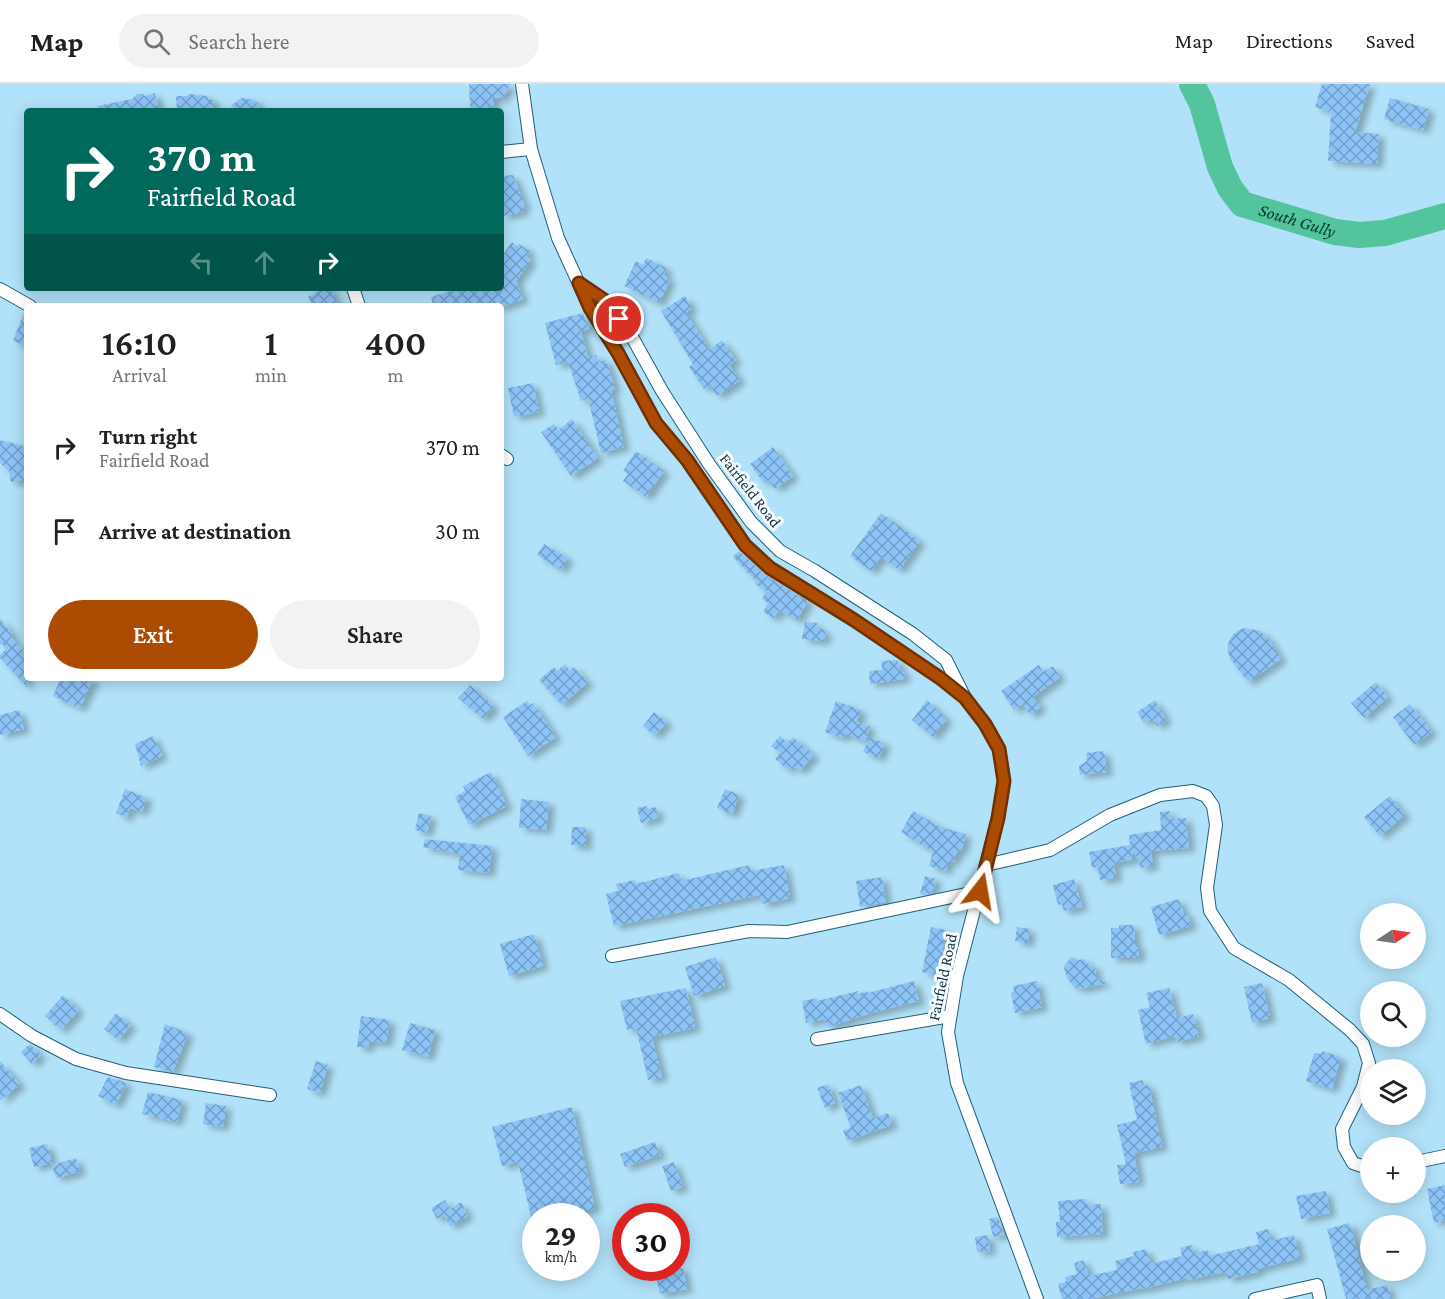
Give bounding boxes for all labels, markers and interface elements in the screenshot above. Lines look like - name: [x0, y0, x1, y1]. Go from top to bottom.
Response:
- search box: [119, 14, 539, 68]
- icon: search: [140, 25, 173, 58]
- text: Map: [30, 26, 83, 57]
- text: Search here: [188, 29, 289, 54]
- text: Map: [1175, 29, 1213, 53]
- text: Directions: [1246, 29, 1333, 53]
- text: Saved: [1366, 29, 1415, 53]
- icon: right: [48, 132, 126, 210]
- text: 370 m: [147, 133, 256, 180]
- text: Fairfield Road: [147, 182, 296, 212]
- water label: South Gully: [1257, 200, 1339, 242]
- icon: left: [185, 246, 218, 279]
- icon: ahead: [248, 246, 281, 279]
- icon: right: [311, 246, 344, 279]
- pin: [593, 293, 644, 344]
- icon: arrive: [602, 302, 635, 335]
- text: 16:10: [102, 323, 177, 363]
- text: 1: [265, 323, 277, 363]
- text: 400: [365, 323, 426, 363]
- text: Arrival: [112, 364, 167, 386]
- text: min: [255, 364, 287, 386]
- text: m: [387, 364, 404, 386]
- text: Turn right: [99, 424, 197, 449]
- icon: right: [48, 431, 81, 464]
- text: 370 m: [426, 435, 480, 460]
- text: Fairfield Road: [99, 449, 210, 471]
- street label: Fairfield Road: [717, 450, 785, 531]
- icon: arrive: [48, 515, 81, 548]
- text: Arrive at destination: [99, 519, 291, 544]
- text: 30 m: [435, 519, 480, 544]
- button: Exit: [48, 600, 258, 669]
- button: Share: [270, 600, 480, 669]
- position arrow: [948, 859, 1012, 923]
- north arrow: [1360, 903, 1426, 969]
- map controls: [1360, 903, 1426, 1281]
- street label: Fairfield Road: [925, 932, 960, 1022]
- button: search: [1360, 981, 1426, 1047]
- button: layers: [1360, 1059, 1426, 1125]
- button: +: [1360, 1137, 1426, 1203]
- speed limit sign: 30: [612, 1203, 690, 1281]
- button: −: [1360, 1215, 1426, 1281]
- text: 29: [545, 1218, 577, 1251]
- text: km/h: [545, 1249, 577, 1265]

